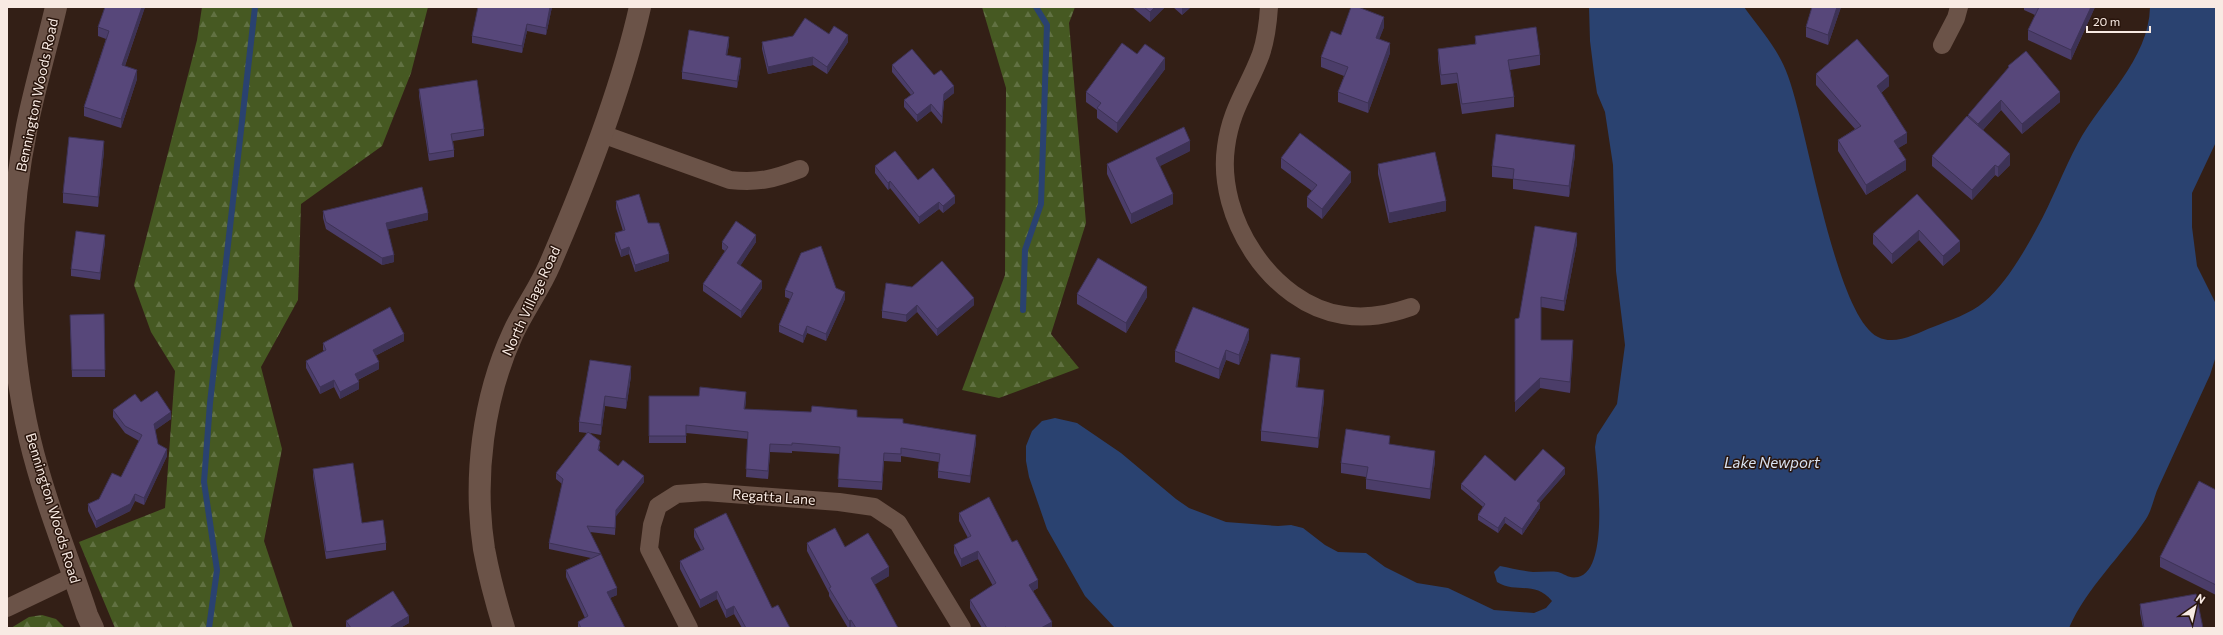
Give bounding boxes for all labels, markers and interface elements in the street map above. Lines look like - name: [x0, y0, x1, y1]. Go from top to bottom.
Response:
- scale bar: [2087, 8, 2150, 34]
- text: 20 m: [2093, 14, 2120, 28]
- street label: Bennington Woods Road: [12, 17, 61, 173]
- street label: North Village Road: [498, 243, 563, 358]
- street label: Bennington Woods Road: [23, 431, 84, 585]
- water label: Lake Newport: [1724, 453, 1821, 471]
- street label: Regatta Lane: [732, 485, 816, 508]
- north arrow: [2175, 587, 2215, 627]
- text: N: [2194, 591, 2208, 606]

